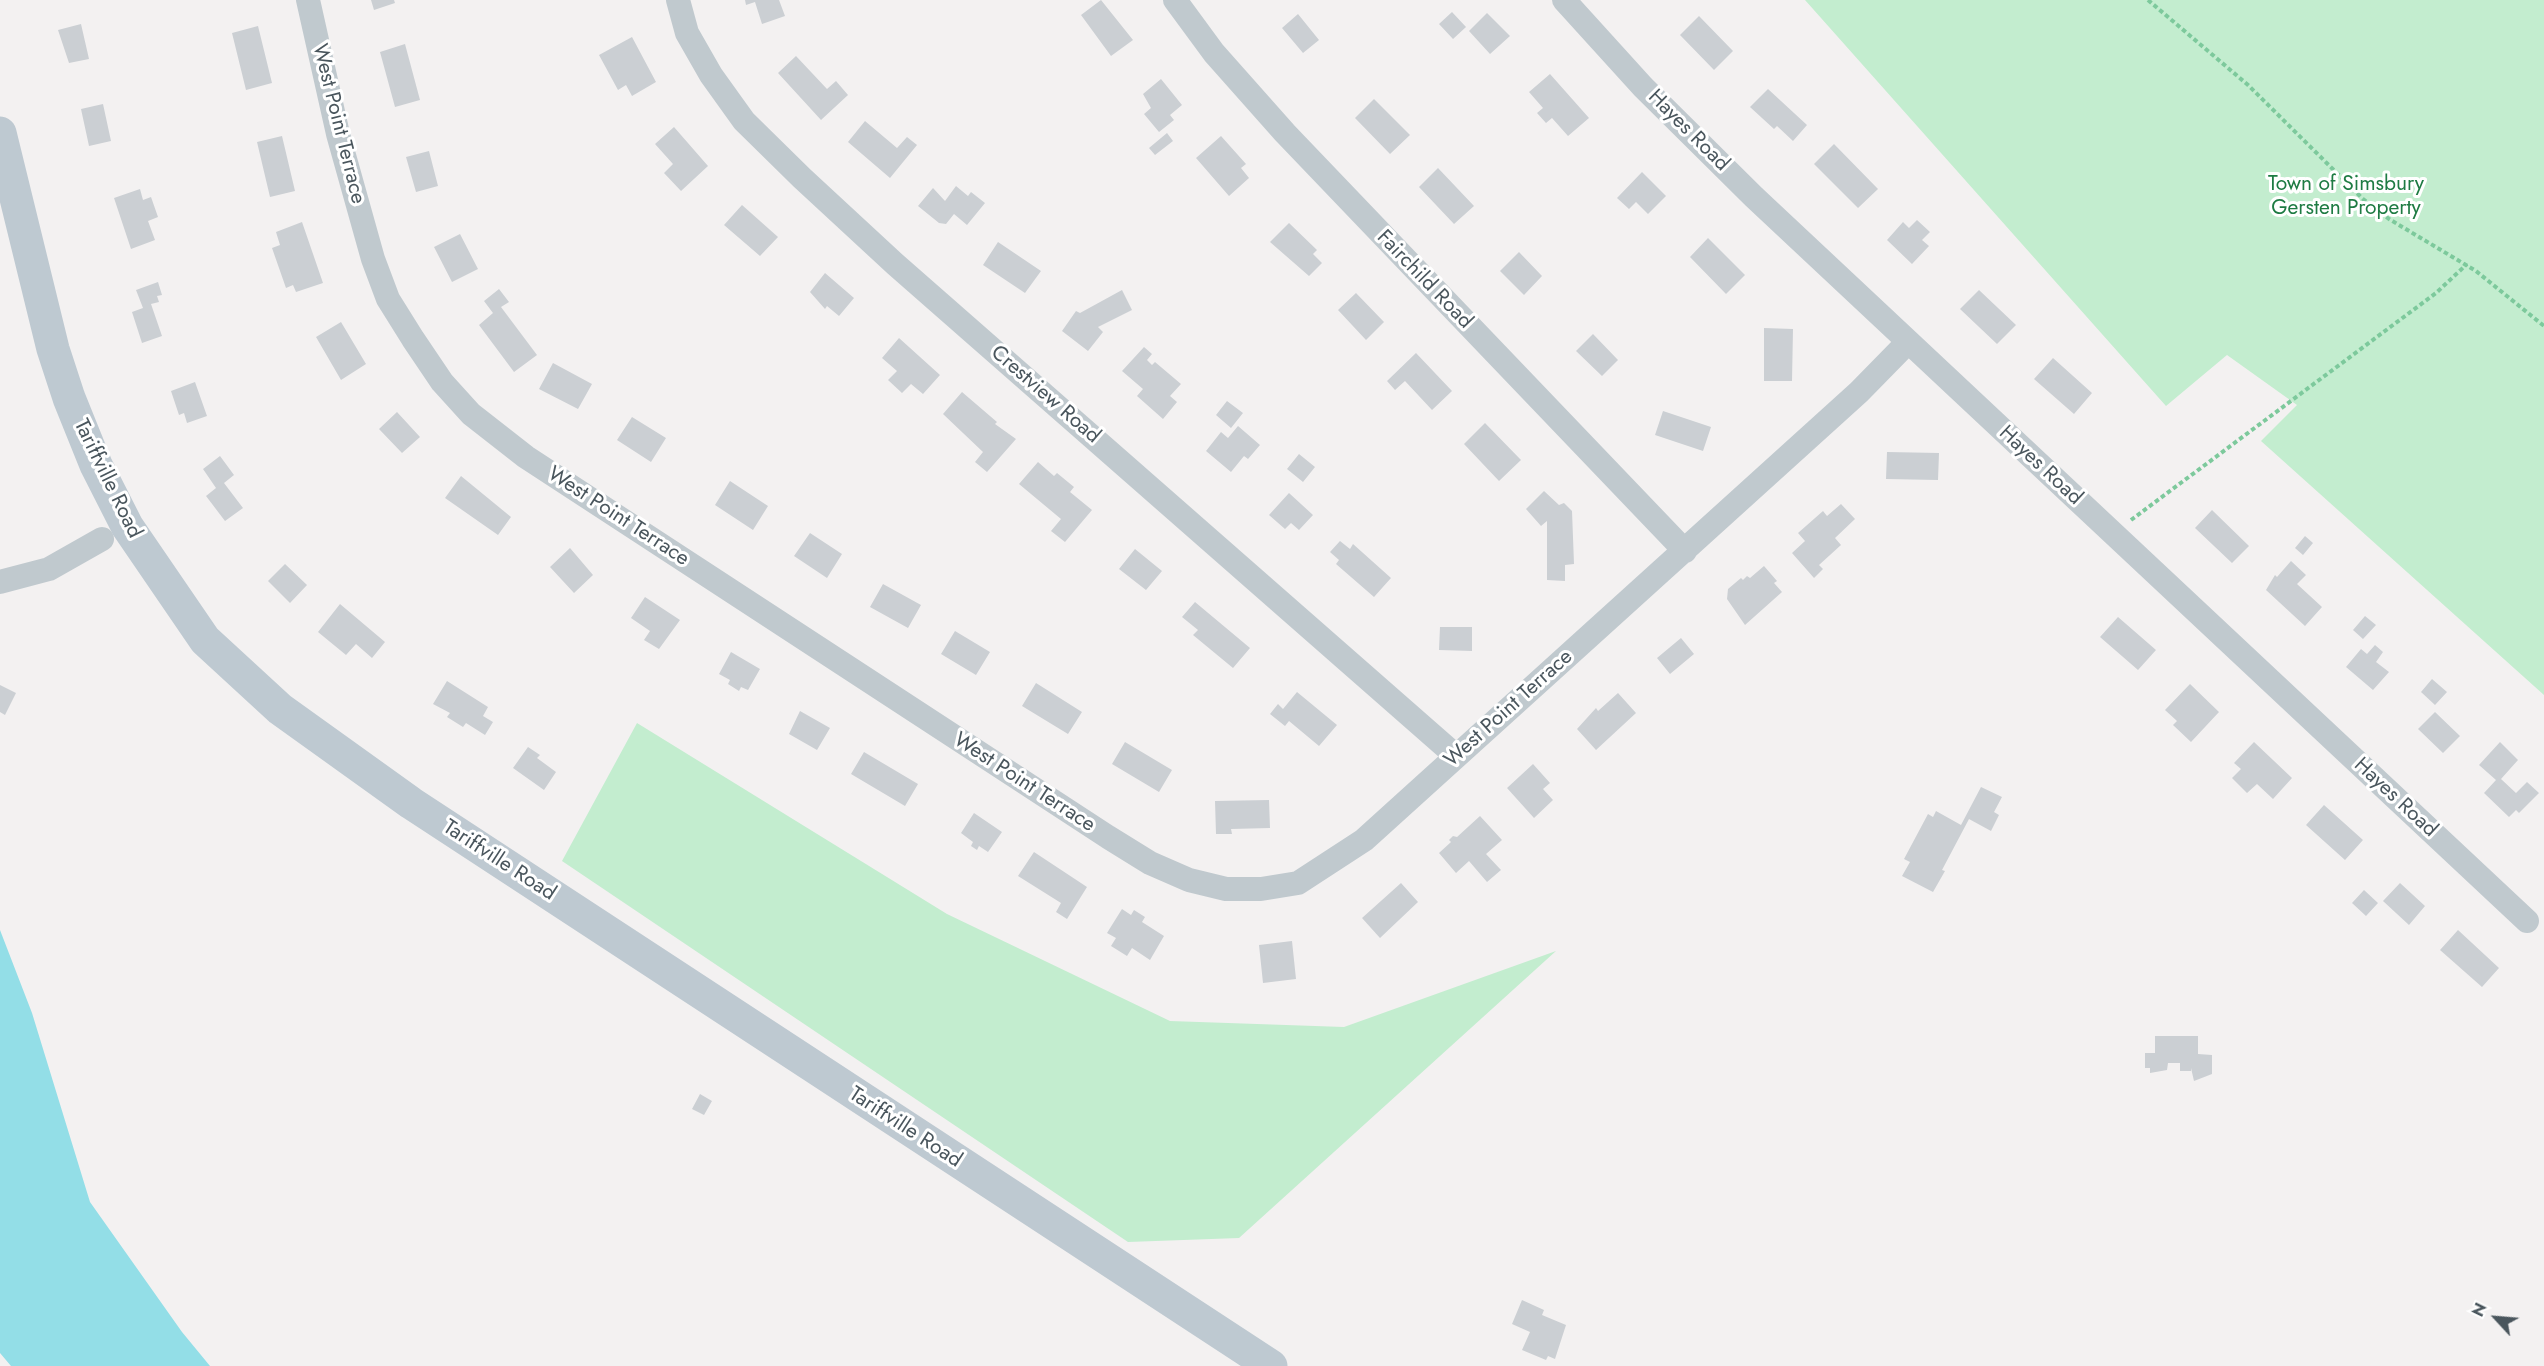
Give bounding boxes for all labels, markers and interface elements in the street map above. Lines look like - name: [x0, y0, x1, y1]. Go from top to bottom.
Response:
- street label: West Point Terrace: [306, 42, 370, 206]
- street label: Hayes Road: [1642, 85, 1734, 177]
- park label: Town of Simsbury Gersten Property: [2268, 172, 2424, 222]
- street label: Fairchild Road: [1371, 225, 1477, 335]
- street label: Crestview Road: [985, 341, 1105, 449]
- street label: Tariffville Road: [67, 415, 147, 543]
- street label: Hayes Road: [1993, 421, 2087, 511]
- street label: West Point Terrace: [542, 462, 694, 572]
- street label: West Point Terrace: [1440, 645, 1578, 773]
- street label: West Point Terrace: [948, 728, 1100, 838]
- street label: Hayes Road: [2348, 753, 2442, 843]
- street label: Tariffville Road: [438, 815, 560, 907]
- street label: Tariffville Road: [844, 1082, 966, 1174]
- north arrow: [2466, 1288, 2526, 1348]
- text: N: [2466, 1299, 2492, 1321]

